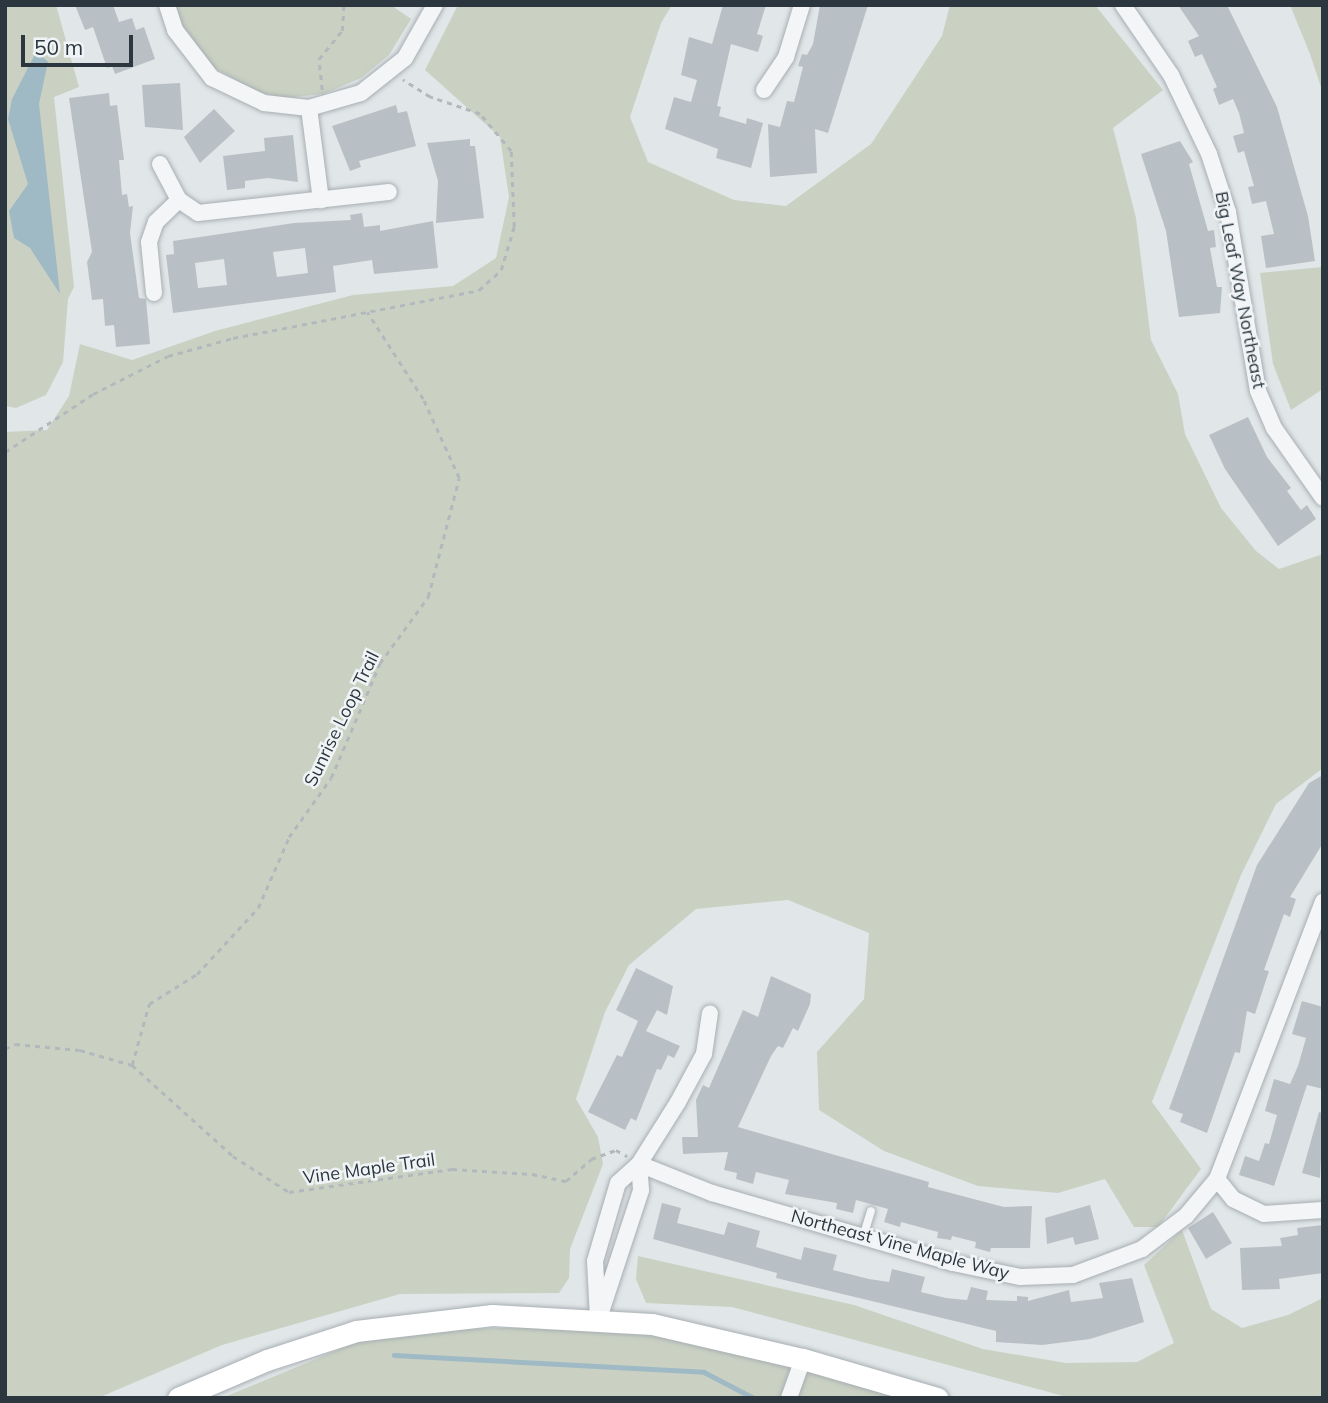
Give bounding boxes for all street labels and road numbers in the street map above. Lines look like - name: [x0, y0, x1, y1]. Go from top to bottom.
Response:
- street label: Big Leaf Way Northeast: [1210, 190, 1270, 390]
- street label: Sunrise Loop Trail: [300, 648, 384, 790]
- street label: Vine Maple Trail: [302, 1149, 436, 1189]
- street label: Northeast Vine Maple Way: [789, 1205, 1011, 1285]

